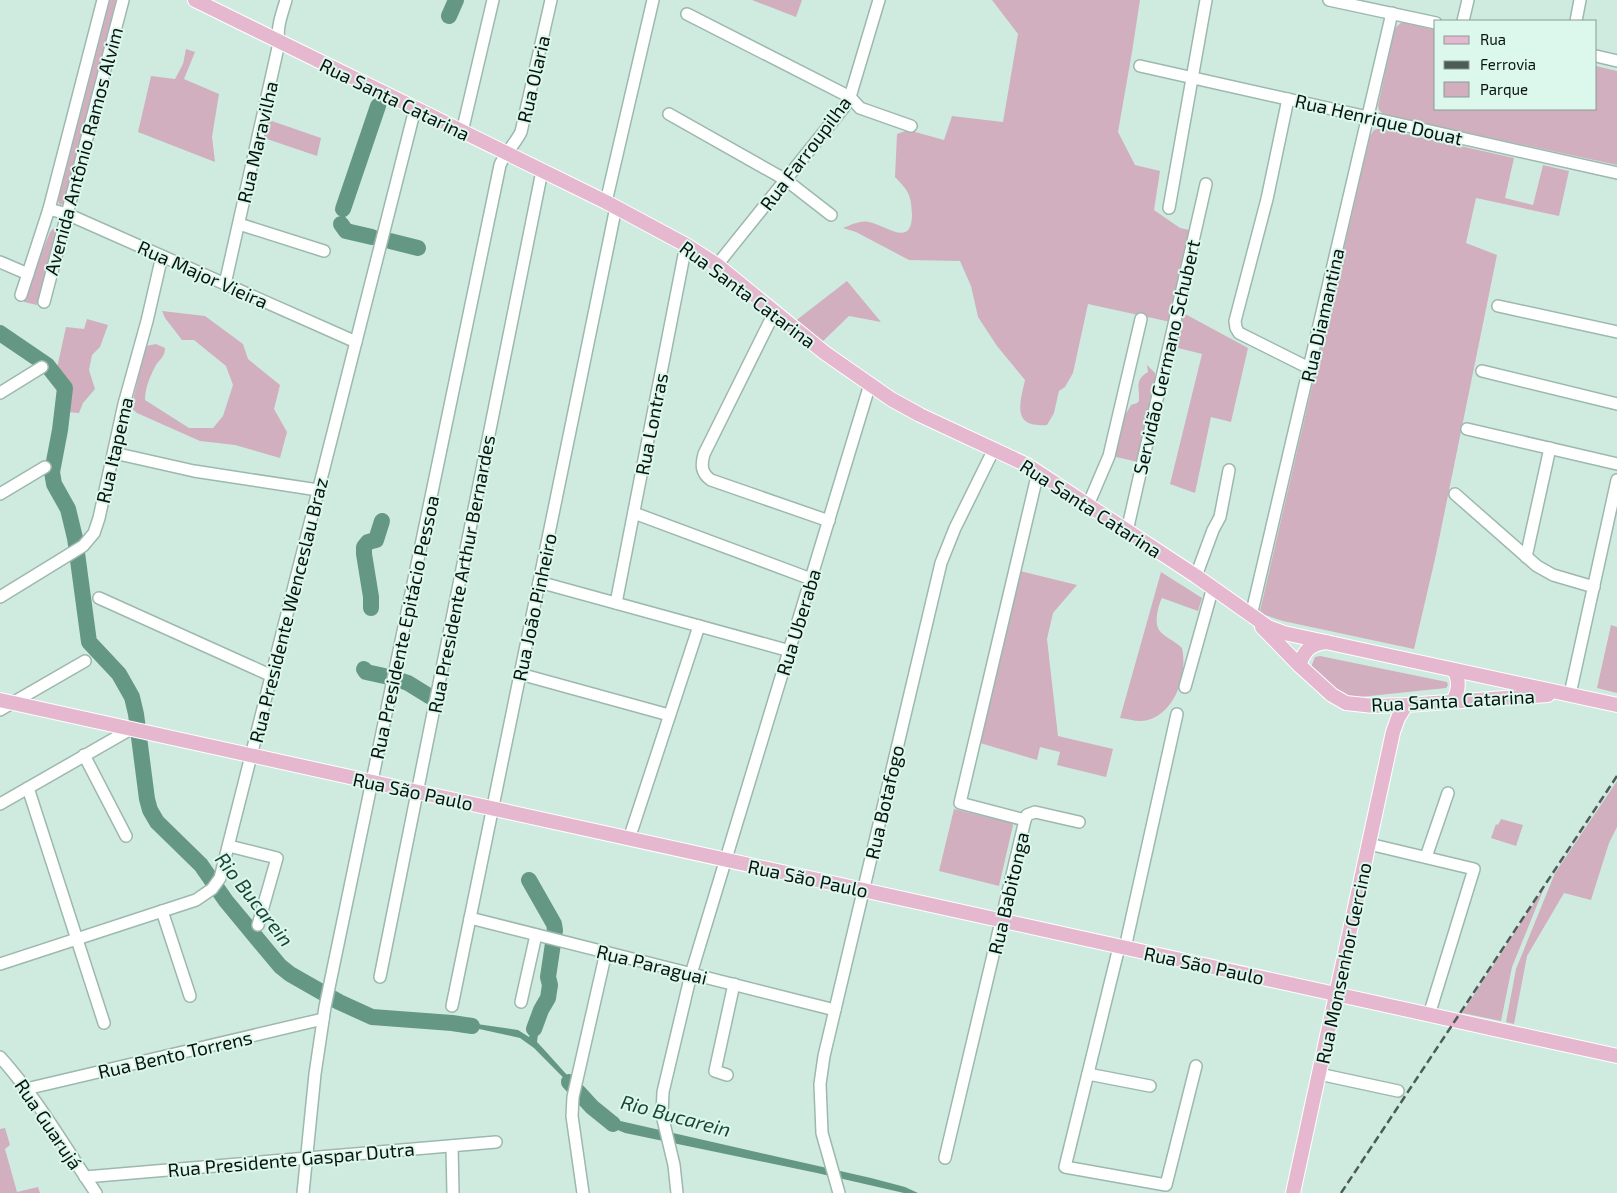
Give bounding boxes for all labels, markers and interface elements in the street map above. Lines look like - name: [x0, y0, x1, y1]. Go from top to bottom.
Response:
- legend: [1434, 20, 1597, 110]
- street label: Avenida Antônio Ramos Alvim: [39, 25, 127, 277]
- text: Rua: [1480, 30, 1506, 48]
- street label: Rua Olaria: [512, 33, 554, 125]
- street label: Rua Santa Catarina: [316, 53, 474, 145]
- text: Ferrovia: [1480, 55, 1536, 73]
- street label: Rua Maravilha: [232, 79, 282, 205]
- text: Parque: [1480, 80, 1528, 98]
- street label: Rua Henrique Douat: [1293, 89, 1465, 149]
- street label: Rua Farroupilha: [755, 91, 855, 215]
- street label: Rua Major Vieira: [134, 235, 272, 313]
- street label: Rua Santa Catarina: [676, 235, 820, 353]
- street label: Servidão Germano Schubert: [1128, 237, 1204, 477]
- street label: Rua Diamantina: [1295, 246, 1349, 384]
- street label: Rua Lontras: [630, 371, 672, 477]
- street label: Rua Itapema: [91, 395, 137, 505]
- street label: Rua Presidente Arthur Bernardes: [423, 433, 499, 715]
- street label: Rua Santa Catarina: [1016, 454, 1166, 562]
- street label: Rua Presidente Wenceslau Braz: [244, 475, 332, 745]
- street label: Rua Presidente Epitácio Pessoa: [365, 493, 443, 761]
- street label: Rua João Pinheiro: [507, 531, 561, 683]
- street label: Rua Uberaba: [771, 566, 825, 678]
- street label: Rua Santa Catarina: [1371, 684, 1535, 716]
- street label: Rua Botafogo: [860, 743, 908, 861]
- street label: Rua São Paulo: [351, 767, 475, 815]
- street label: Rua Babitonga: [983, 830, 1033, 956]
- water label: Rio Bucarein: [211, 847, 299, 951]
- street label: Rua São Paulo: [746, 854, 870, 902]
- street label: Rua Monsenhor Gercino: [1310, 860, 1376, 1066]
- street label: Rua Paraguai: [594, 939, 710, 989]
- street label: Rua São Paulo: [1142, 941, 1266, 989]
- street label: Rua Bento Torrens: [96, 1025, 254, 1083]
- street label: Rua Guarujá: [10, 1074, 88, 1174]
- water label: Rio Bucarein: [618, 1089, 734, 1141]
- street label: Rua Presidente Gaspar Dutra: [167, 1137, 415, 1181]

